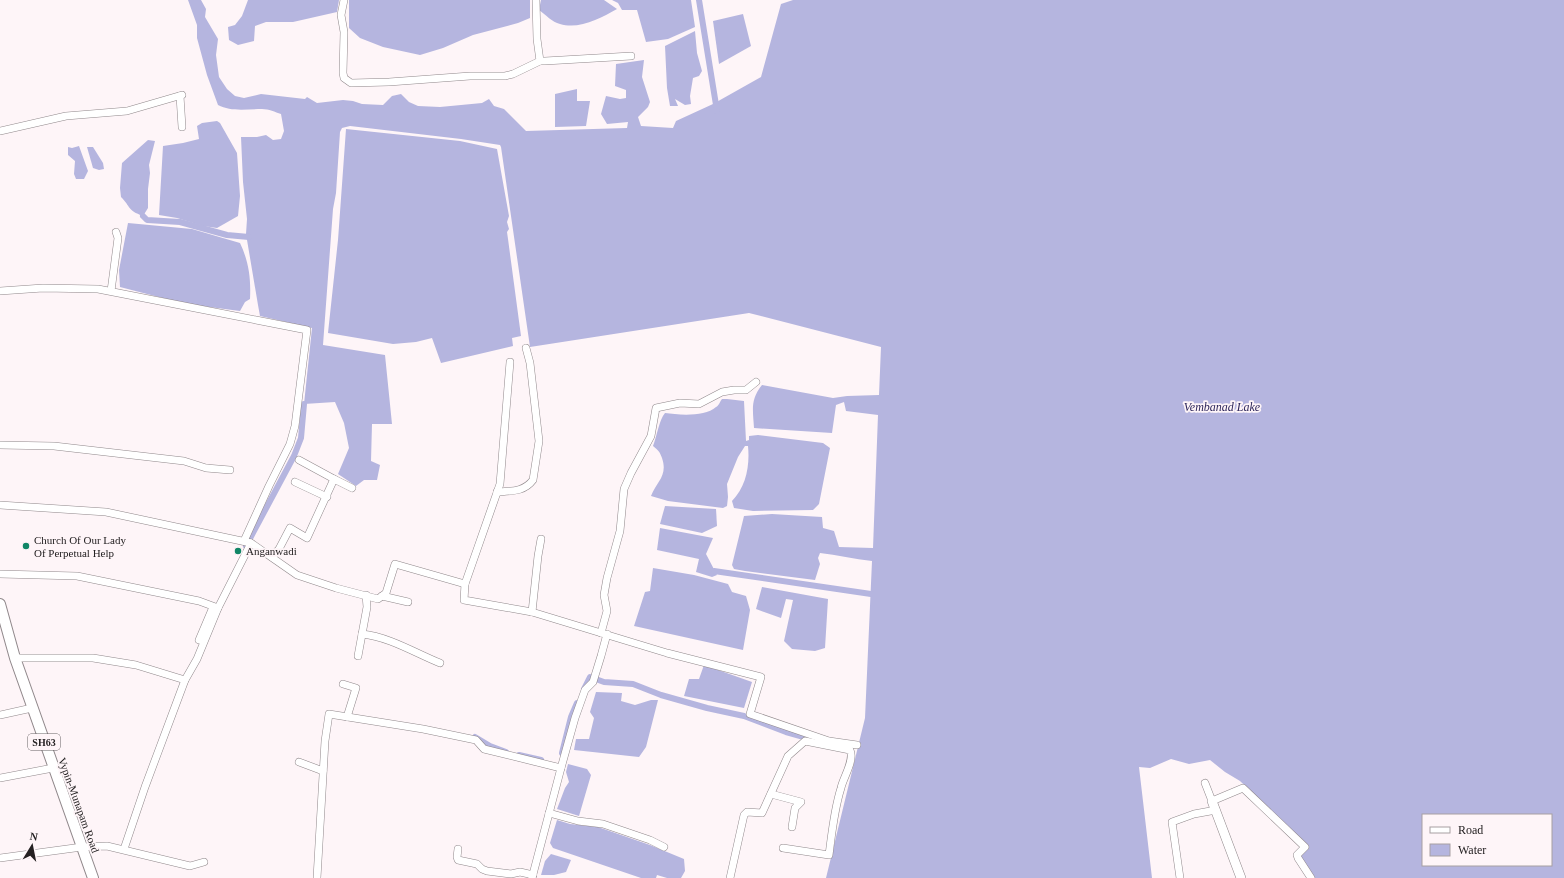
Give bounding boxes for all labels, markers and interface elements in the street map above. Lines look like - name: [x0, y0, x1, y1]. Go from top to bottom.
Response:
- water label: Vembanad Lake: [1184, 400, 1261, 414]
- place label: Church Of Our Lady Of Perpetual Help: [34, 534, 126, 559]
- marker: Church Of Our Lady Of Perpetual Help: [21, 541, 31, 551]
- place label: Anganwadi: [246, 545, 297, 557]
- marker: Anganwadi: [233, 546, 243, 556]
- road number: SH63: [28, 734, 60, 750]
- street label: Vypin-Munapam Road: [56, 756, 102, 855]
- legend: [1422, 814, 1552, 866]
- text: Road: [1458, 823, 1483, 837]
- north arrow: [12, 826, 52, 866]
- text: N: [29, 830, 39, 843]
- text: Water: [1458, 843, 1486, 857]

